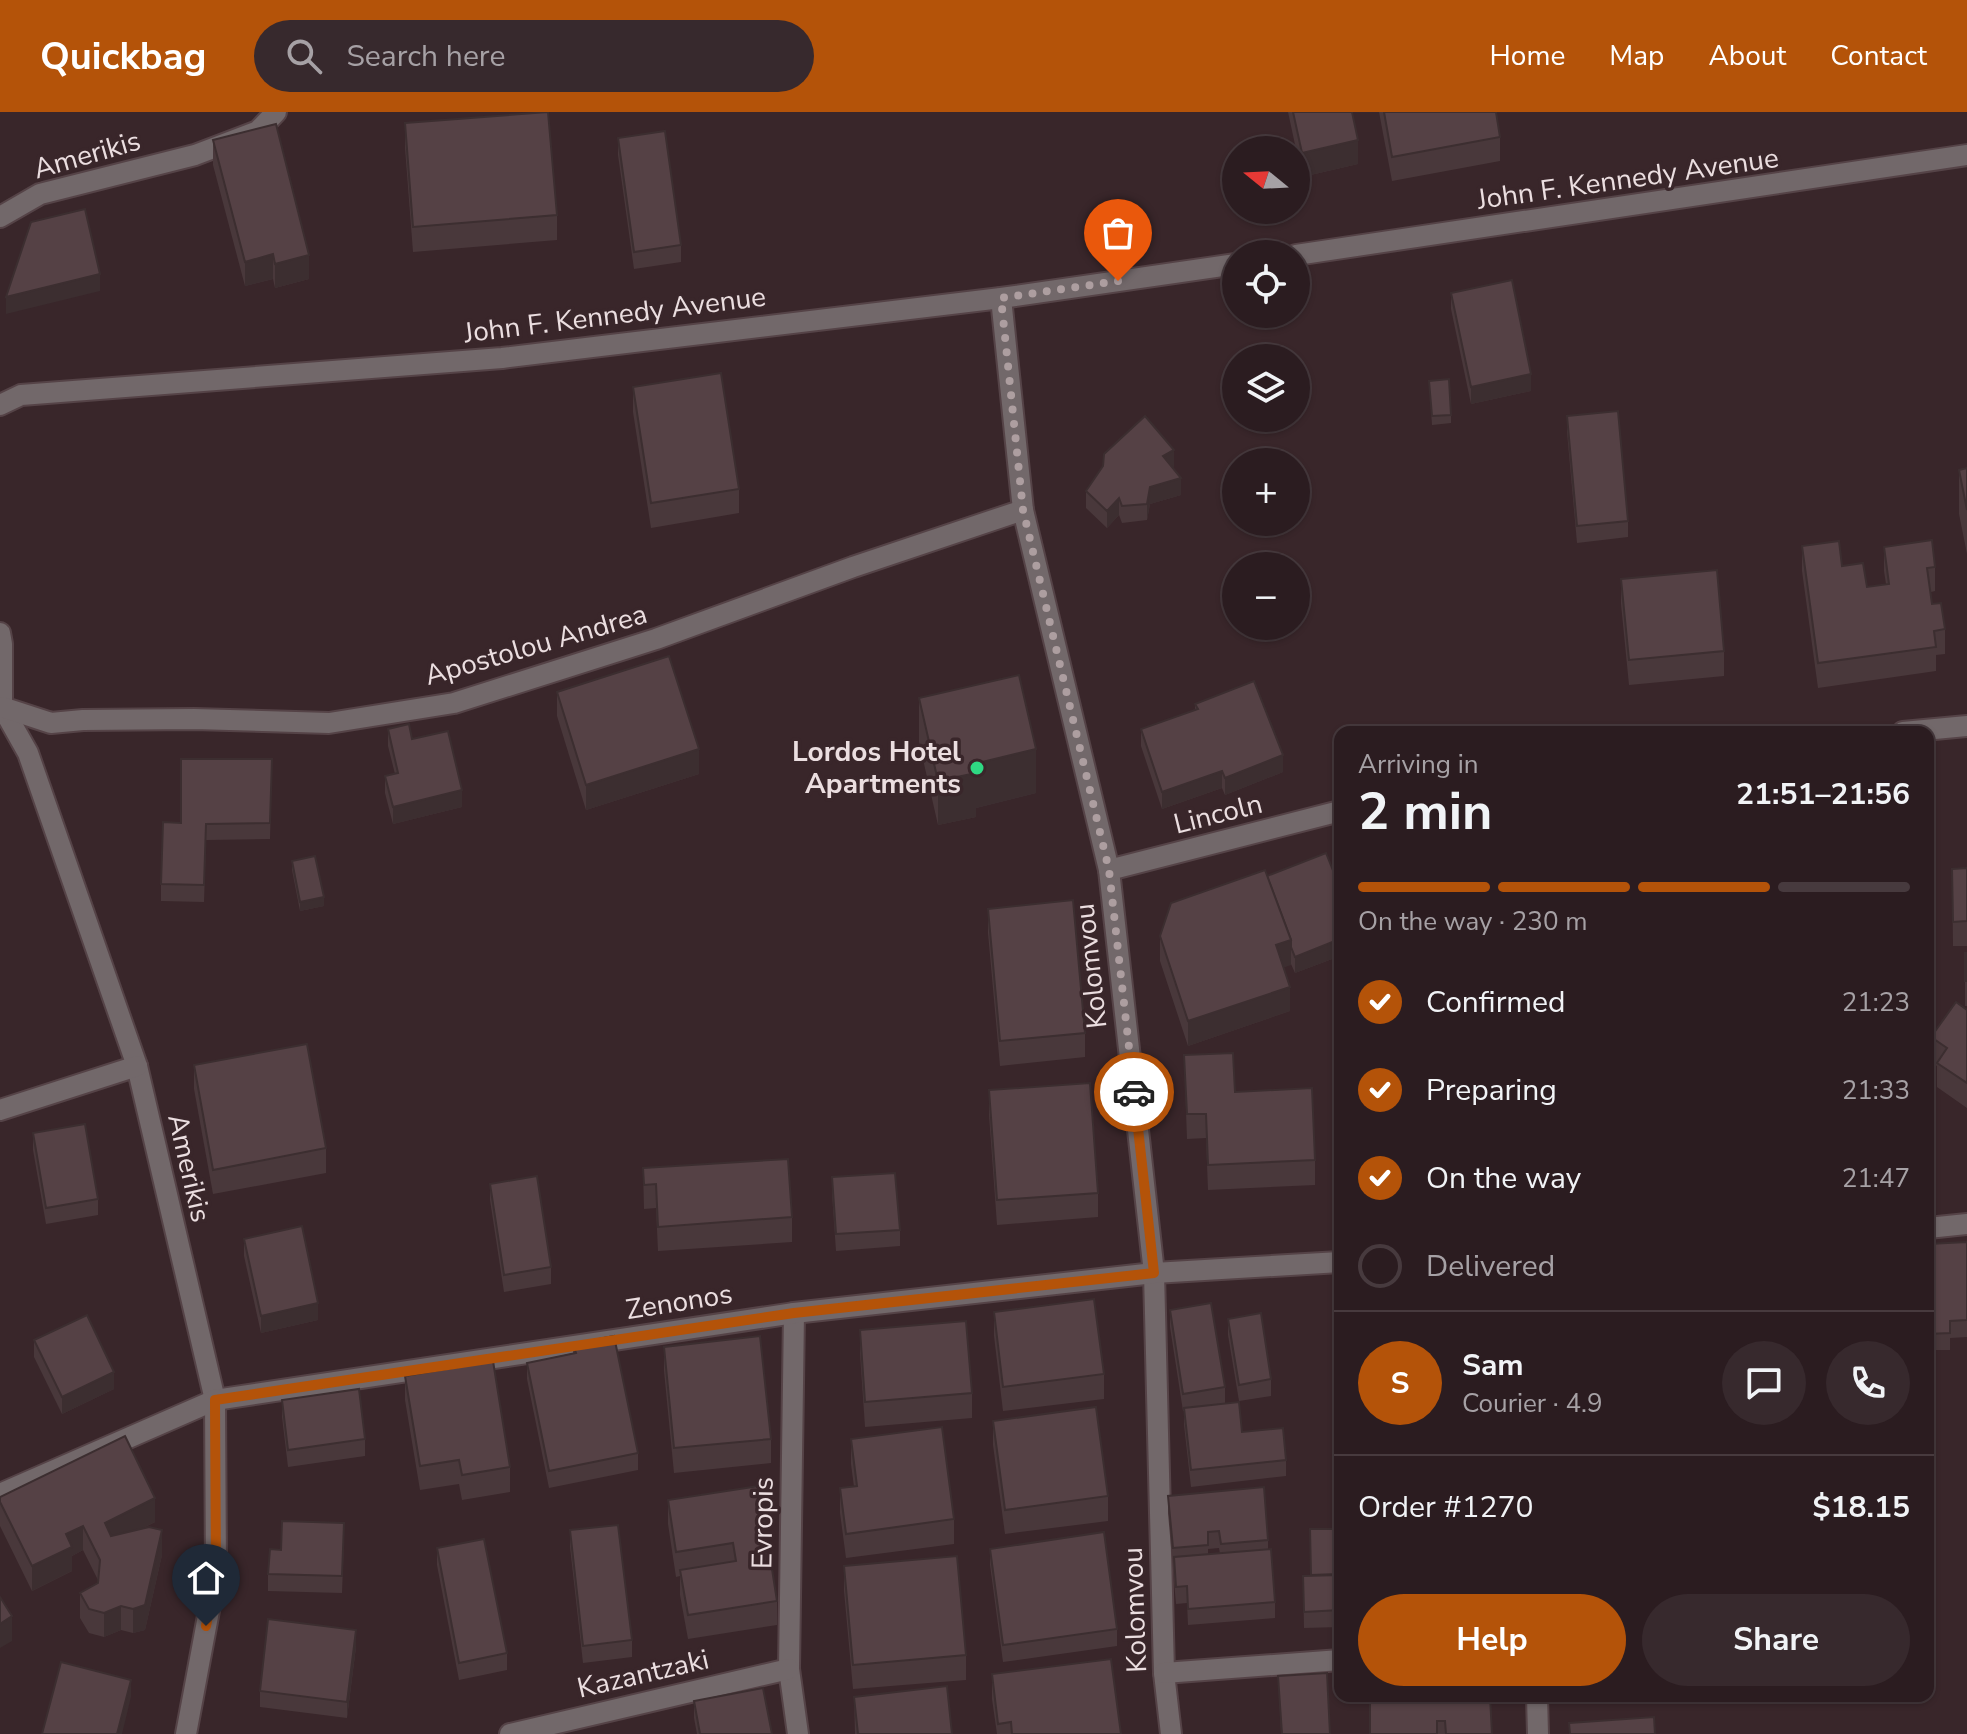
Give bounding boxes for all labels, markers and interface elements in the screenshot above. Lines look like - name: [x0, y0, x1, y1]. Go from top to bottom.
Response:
- search box: [254, 20, 814, 92]
- text: Quickbag: [40, 31, 206, 82]
- icon: search: [282, 34, 326, 78]
- text: Search here: [346, 36, 505, 77]
- text: Home: [1490, 37, 1565, 75]
- text: Map: [1609, 37, 1664, 75]
- text: About: [1708, 37, 1786, 75]
- text: Contact: [1830, 37, 1927, 75]
- street label: Amerikis: [29, 122, 145, 188]
- north arrow: [1222, 136, 1310, 224]
- map controls: [1222, 136, 1310, 640]
- street label: John F. Kennedy Avenue: [1474, 139, 1781, 219]
- pin: [1084, 199, 1152, 281]
- icon: bag: [1096, 211, 1140, 255]
- button: locate: [1222, 240, 1310, 328]
- street label: John F. Kennedy Avenue: [461, 278, 768, 352]
- button: layers: [1222, 344, 1310, 432]
- button: +: [1222, 448, 1310, 536]
- button: −: [1222, 552, 1310, 640]
- street label: Apostolou Andrea: [420, 595, 652, 695]
- place label: Lordos Hotel Apartments: [792, 733, 961, 803]
- text: Arriving in: [1358, 747, 1479, 782]
- marker: Lordos Hotel Apartments: [968, 759, 986, 777]
- text: 21:51–21:56: [1736, 774, 1910, 815]
- text: 2 min: [1358, 776, 1493, 847]
- street label: Lincoln: [1170, 785, 1266, 843]
- street label: Kolomvou: [1066, 901, 1116, 1031]
- text: On the way · 230 m: [1358, 904, 1587, 939]
- icon: check: [1358, 980, 1402, 1024]
- text: Confirmed: [1426, 982, 1566, 1023]
- text: 21:23: [1842, 985, 1910, 1020]
- courier: [1094, 1052, 1174, 1132]
- icon: check: [1358, 1068, 1402, 1112]
- icon: car: [1112, 1070, 1156, 1114]
- text: Preparing: [1426, 1070, 1557, 1111]
- text: 21:33: [1842, 1073, 1910, 1108]
- street label: Amerikis: [158, 1110, 220, 1226]
- icon: check: [1358, 1156, 1402, 1200]
- text: On the way: [1426, 1158, 1581, 1199]
- text: 21:47: [1842, 1161, 1910, 1196]
- text: Delivered: [1426, 1246, 1555, 1287]
- street label: Zenonos: [623, 1275, 735, 1329]
- button: chat: [1722, 1341, 1806, 1425]
- button: phone: [1826, 1341, 1910, 1425]
- text: Sam: [1462, 1345, 1524, 1386]
- text: S: [1391, 1363, 1409, 1404]
- text: Courier · 4.9: [1462, 1386, 1603, 1421]
- street label: Evropis: [743, 1477, 783, 1569]
- text: Order #1270: [1358, 1487, 1533, 1528]
- text: $18.15: [1813, 1487, 1910, 1528]
- pin: [172, 1544, 240, 1626]
- street label: Kolomvou: [1114, 1546, 1156, 1674]
- icon: home: [184, 1556, 228, 1600]
- button: Help: [1358, 1594, 1626, 1686]
- button: Share: [1642, 1594, 1910, 1686]
- street label: Kazantzaki: [573, 1640, 713, 1708]

